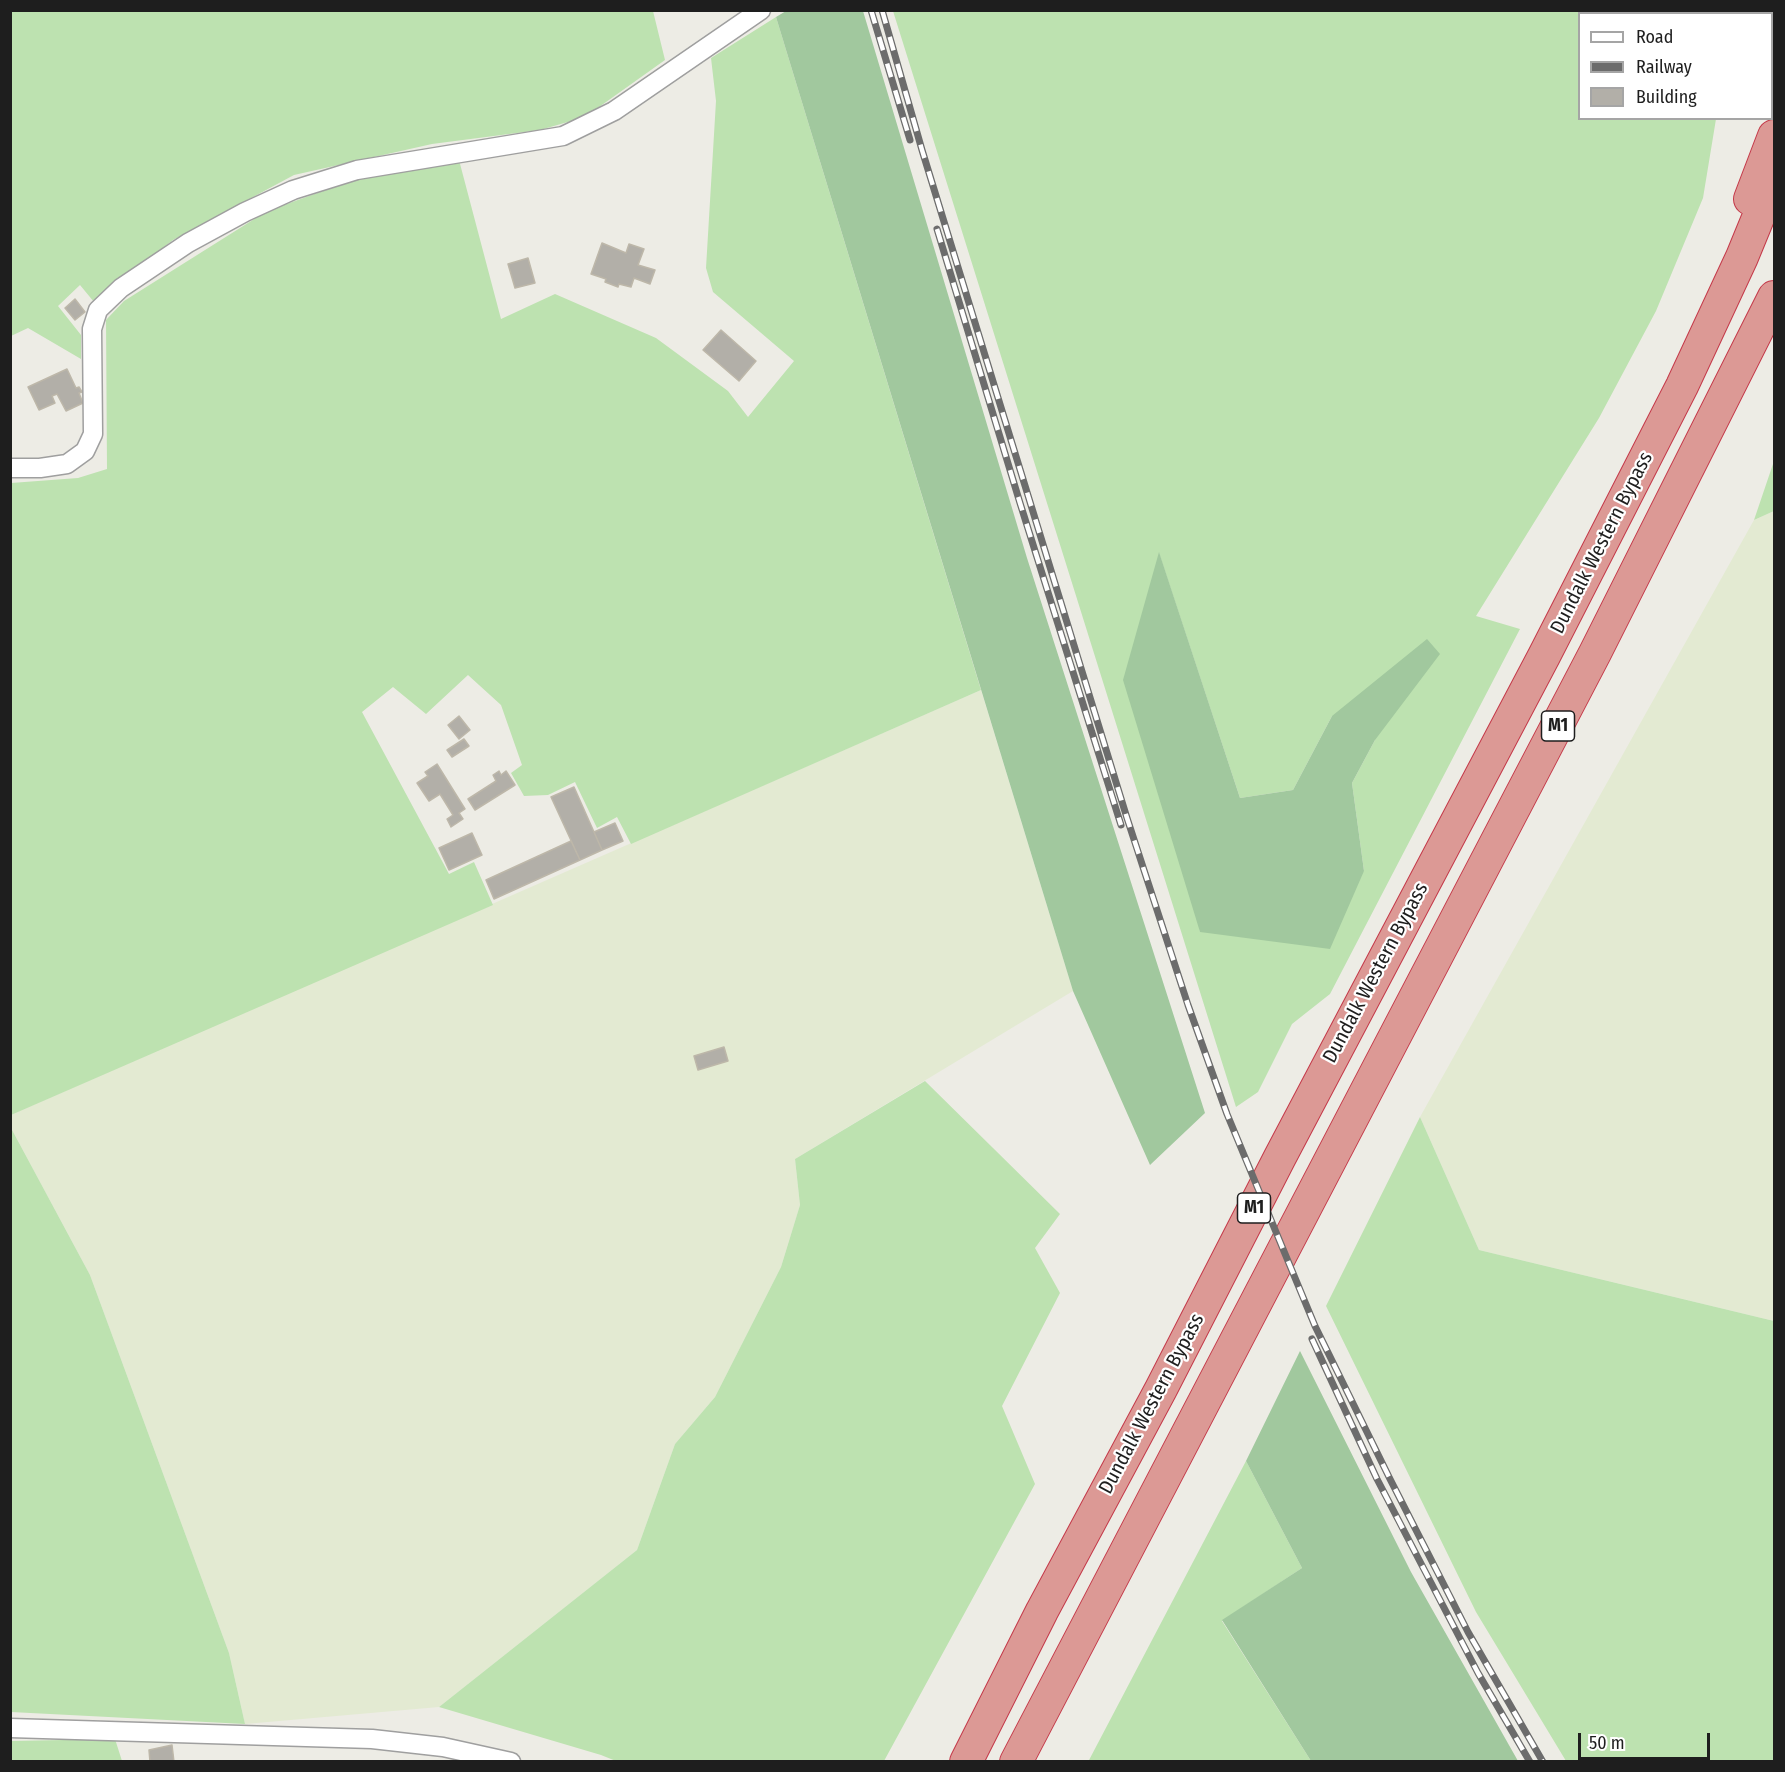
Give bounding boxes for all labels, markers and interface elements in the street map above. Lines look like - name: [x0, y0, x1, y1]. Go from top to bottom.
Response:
- legend: [1578, 12, 1773, 120]
- text: Road: [1636, 26, 1673, 48]
- text: Railway: [1636, 56, 1692, 78]
- text: Building: [1636, 86, 1697, 108]
- street label: Dundalk Western Bypass: [1546, 448, 1658, 638]
- road number: M1: [1542, 711, 1574, 741]
- street label: Dundalk Western Bypass: [1318, 879, 1434, 1067]
- road number: M1: [1238, 1193, 1270, 1223]
- street label: Dundalk Western Bypass: [1094, 1310, 1210, 1498]
- scale bar: [1581, 1721, 1713, 1759]
- text: 50 m: [1589, 1732, 1625, 1754]

